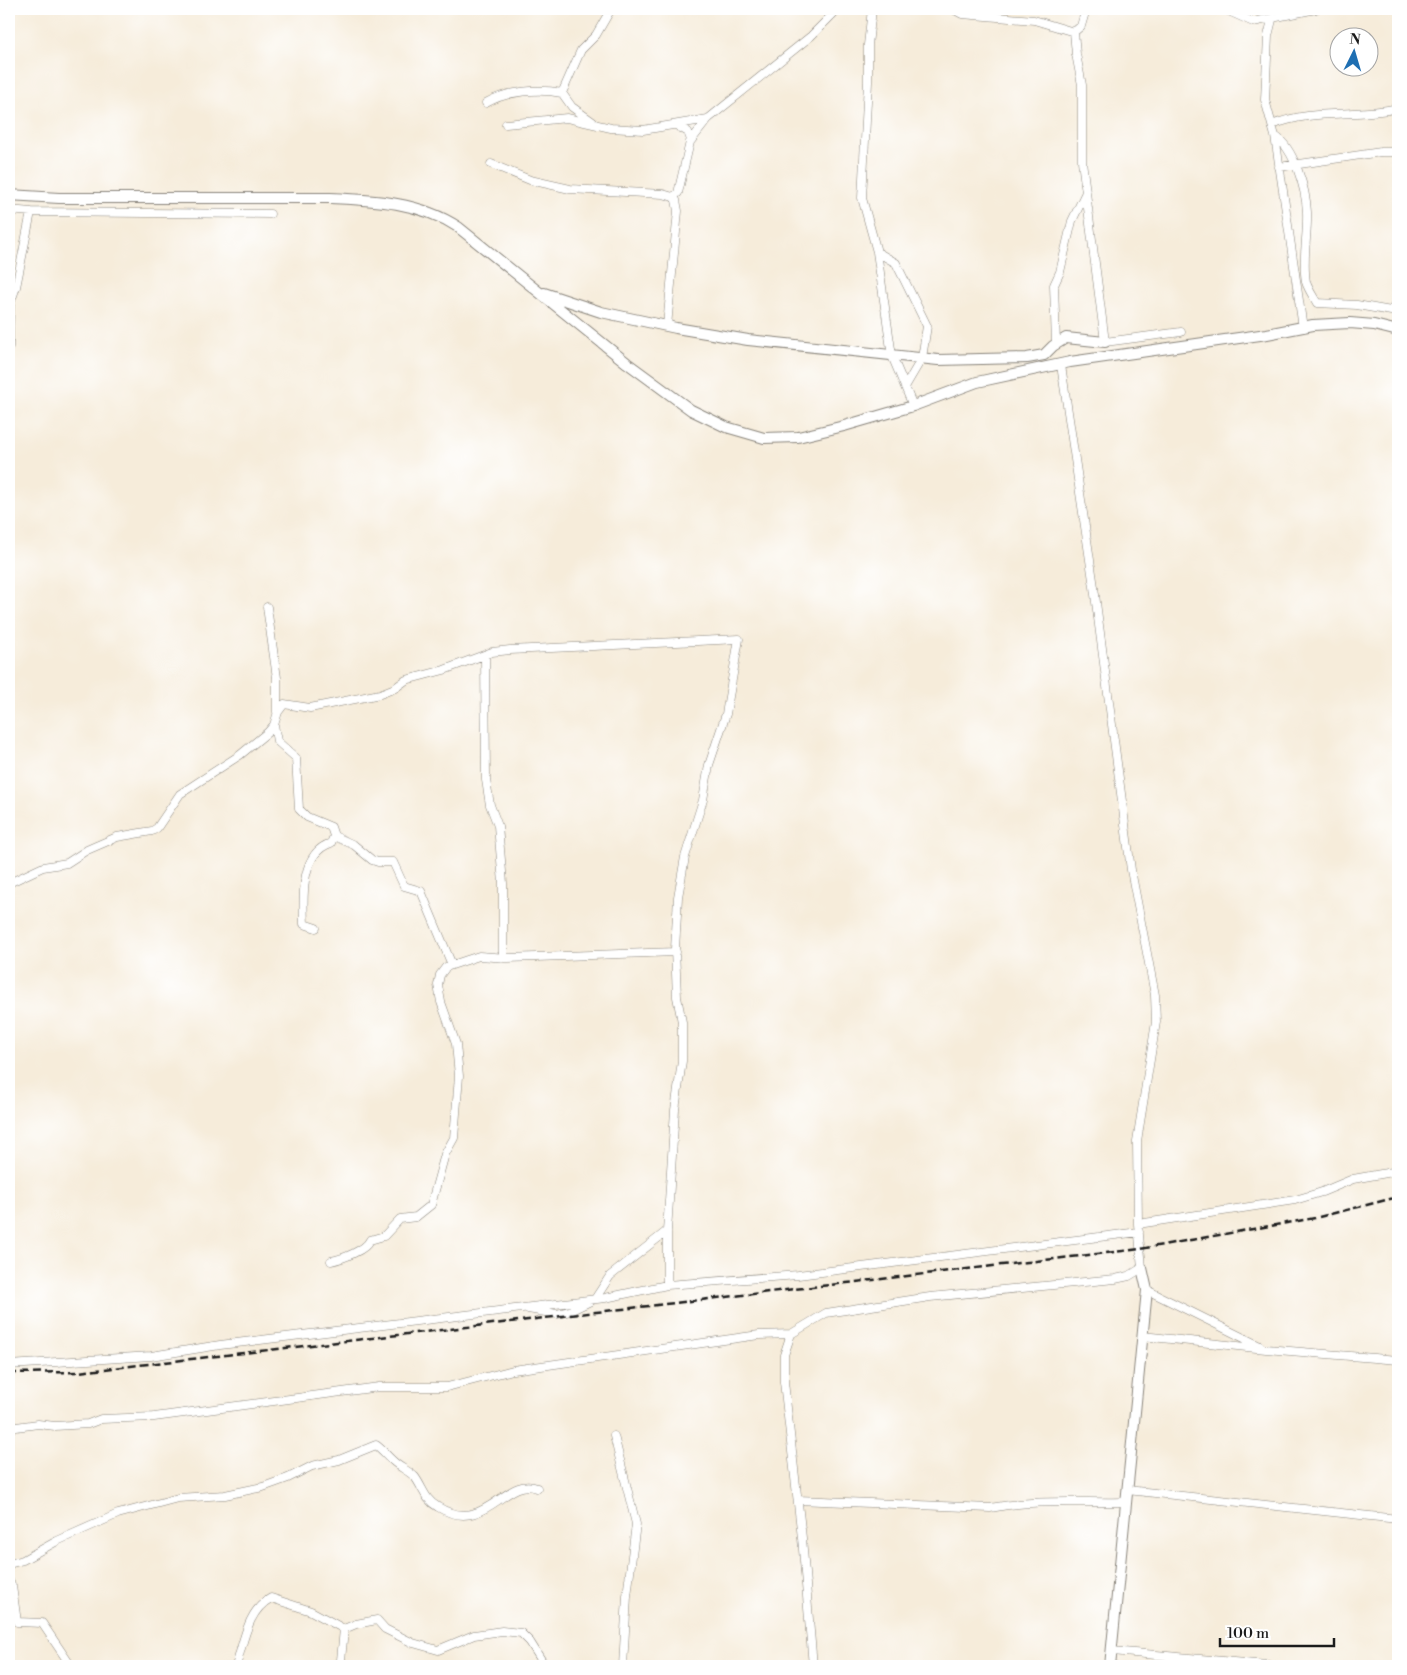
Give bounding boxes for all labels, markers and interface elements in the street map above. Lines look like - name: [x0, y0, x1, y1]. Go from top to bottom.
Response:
- north arrow: [1330, 28, 1380, 78]
- text: N: [1349, 31, 1361, 49]
- scale bar: [1220, 1615, 1333, 1647]
- text: 100 m: [1227, 1624, 1269, 1643]

